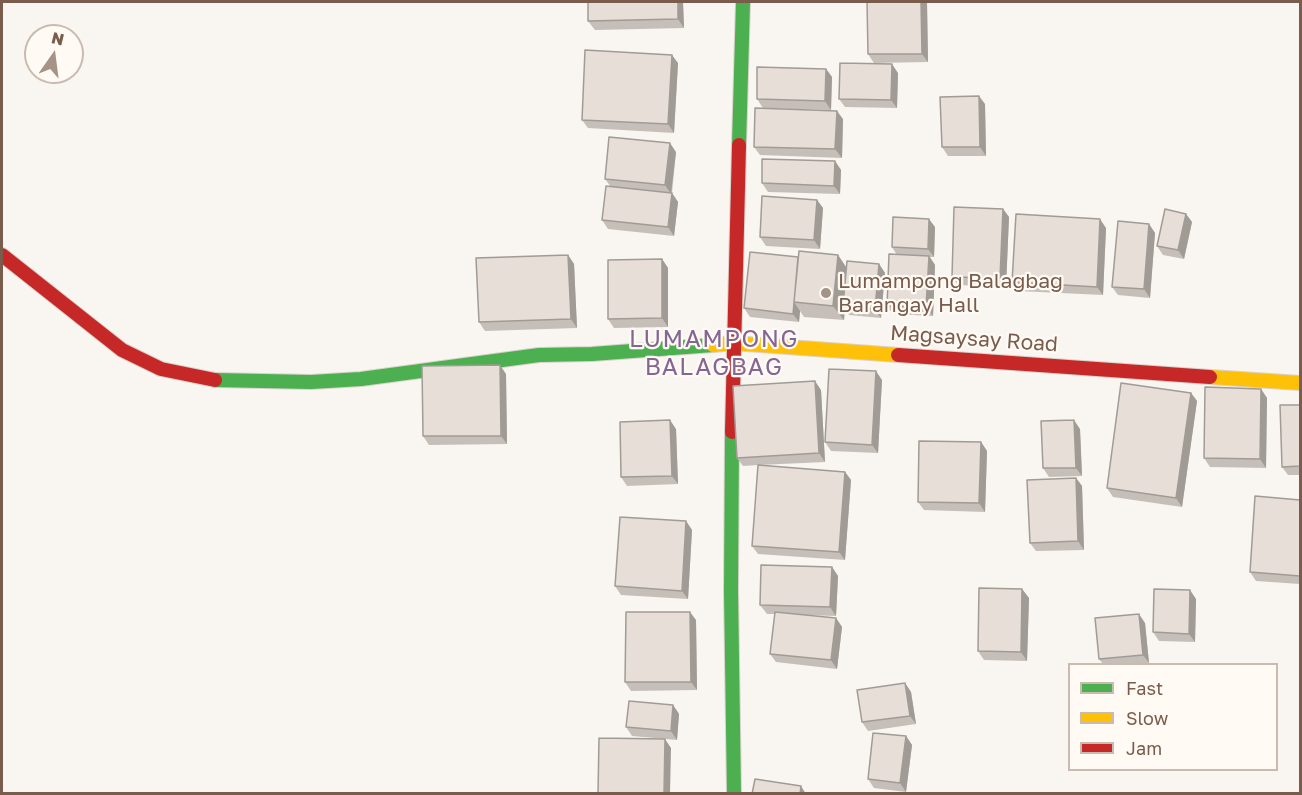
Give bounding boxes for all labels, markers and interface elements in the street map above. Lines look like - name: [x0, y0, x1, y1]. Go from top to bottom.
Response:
- north arrow: [24, 24, 84, 84]
- text: N: [50, 27, 66, 50]
- place label: Lumampong Balagbag Barangay Hall: [838, 268, 1063, 318]
- marker: Lumampong Balagbag Barangay Hall: [819, 286, 833, 300]
- street label: Magsaysay Road: [889, 321, 1059, 357]
- district label: LUMAMPONG BALAGBAG: [629, 325, 799, 381]
- legend: [1068, 663, 1278, 771]
- text: Fast: [1126, 677, 1163, 699]
- text: Slow: [1126, 707, 1168, 729]
- text: Jam: [1126, 737, 1162, 759]

